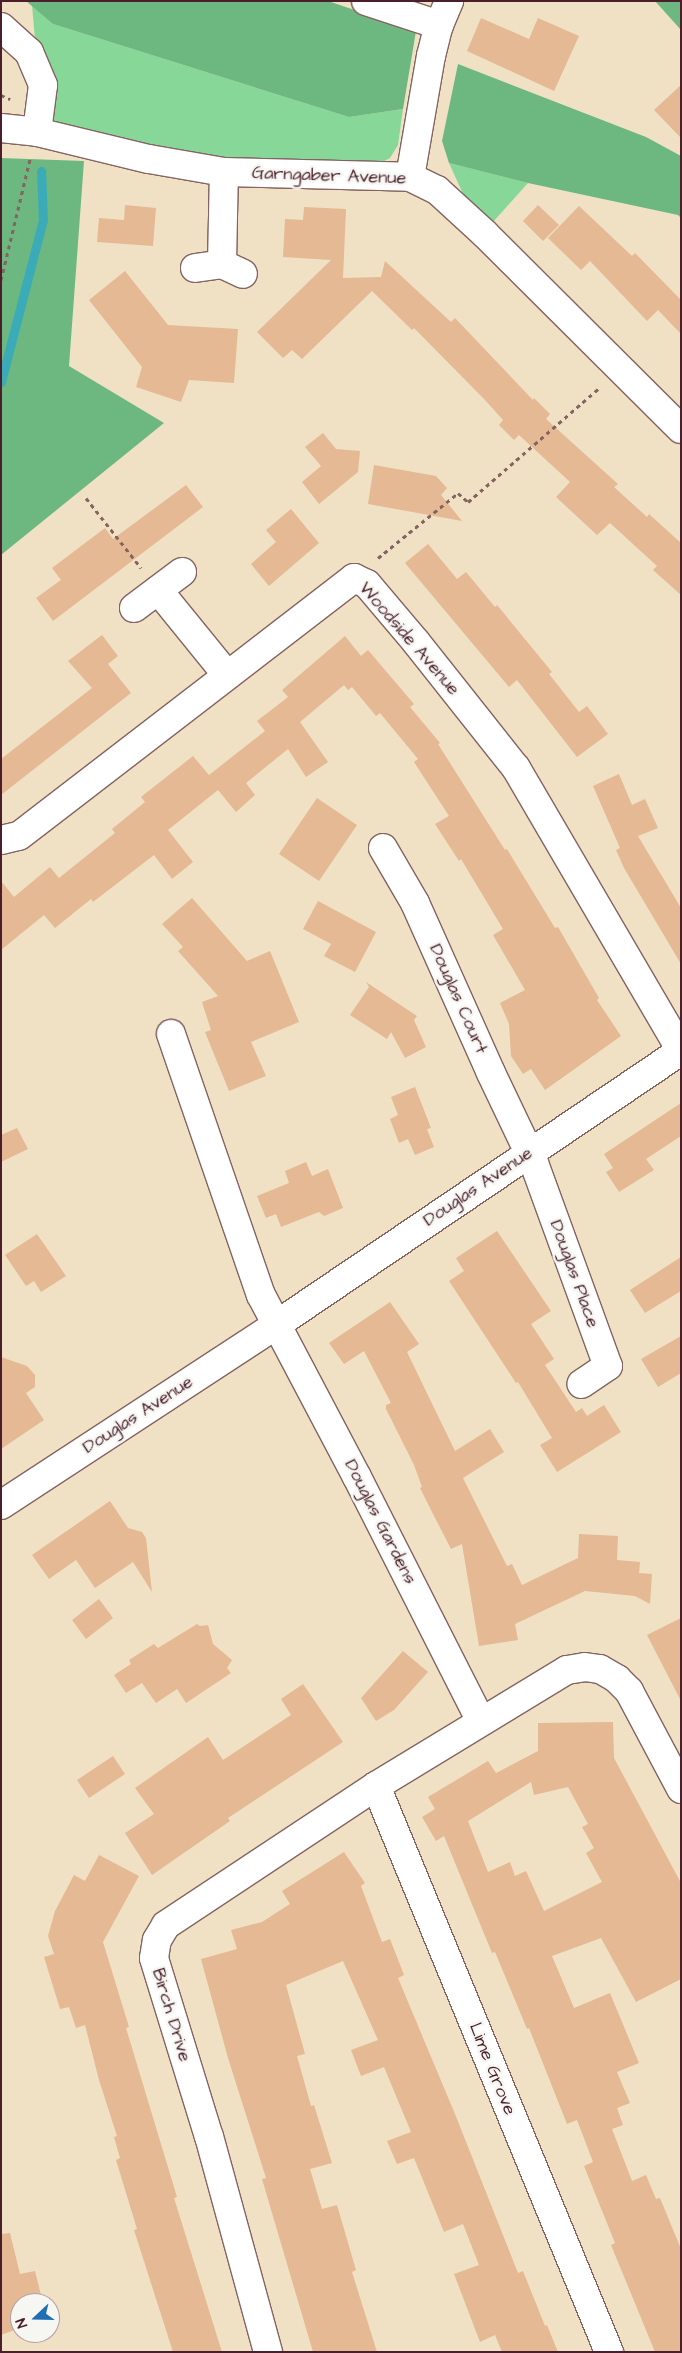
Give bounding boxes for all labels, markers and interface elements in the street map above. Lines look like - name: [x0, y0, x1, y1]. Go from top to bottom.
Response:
- street label: Garngaber Avenue: [251, 163, 407, 189]
- street label: Woodside Avenue: [354, 578, 464, 700]
- street label: Douglas Court: [424, 941, 492, 1057]
- street label: Douglas Avenue: [419, 1143, 537, 1231]
- street label: Douglas Place: [545, 1217, 603, 1331]
- street label: Douglas Avenue: [79, 1371, 197, 1459]
- street label: Douglas Gardens: [339, 1456, 421, 1588]
- street label: Birch Drive: [147, 1966, 195, 2064]
- street label: Lime Grove: [464, 2020, 520, 2118]
- north arrow: [10, 2293, 60, 2343]
- text: N: [11, 2315, 33, 2331]

